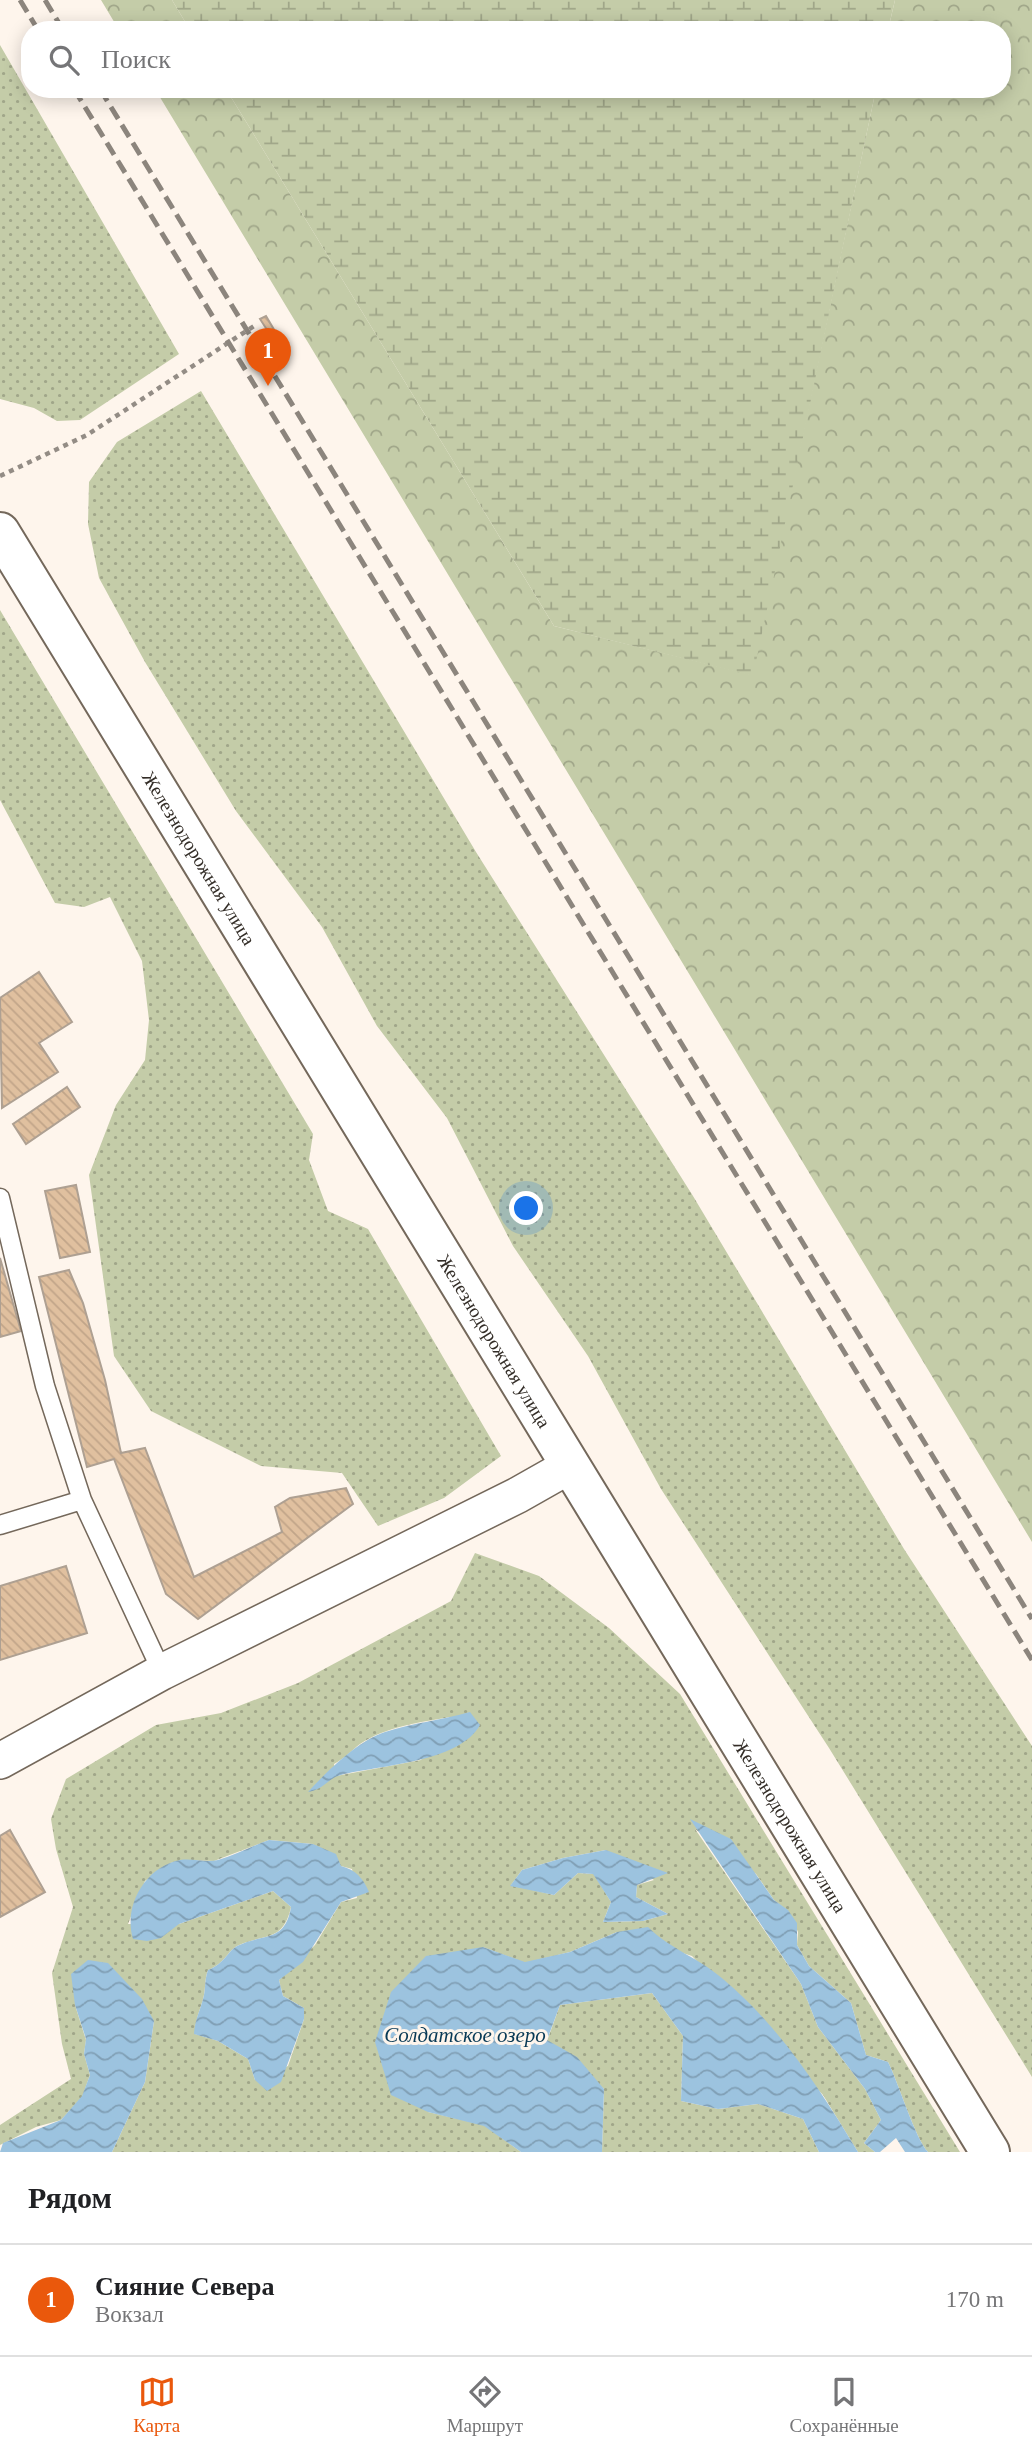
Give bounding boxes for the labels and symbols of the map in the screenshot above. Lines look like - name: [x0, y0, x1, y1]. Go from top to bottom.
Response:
- pin: 1: [245, 328, 291, 386]
- street label: Железнодорожная улица: [138, 767, 260, 949]
- your location: [509, 1191, 543, 1225]
- street label: Железнодорожная улица: [433, 1250, 556, 1432]
- street label: Железнодорожная улица: [730, 1735, 852, 1917]
- water label: Солдатское озеро: [384, 2023, 546, 2047]

